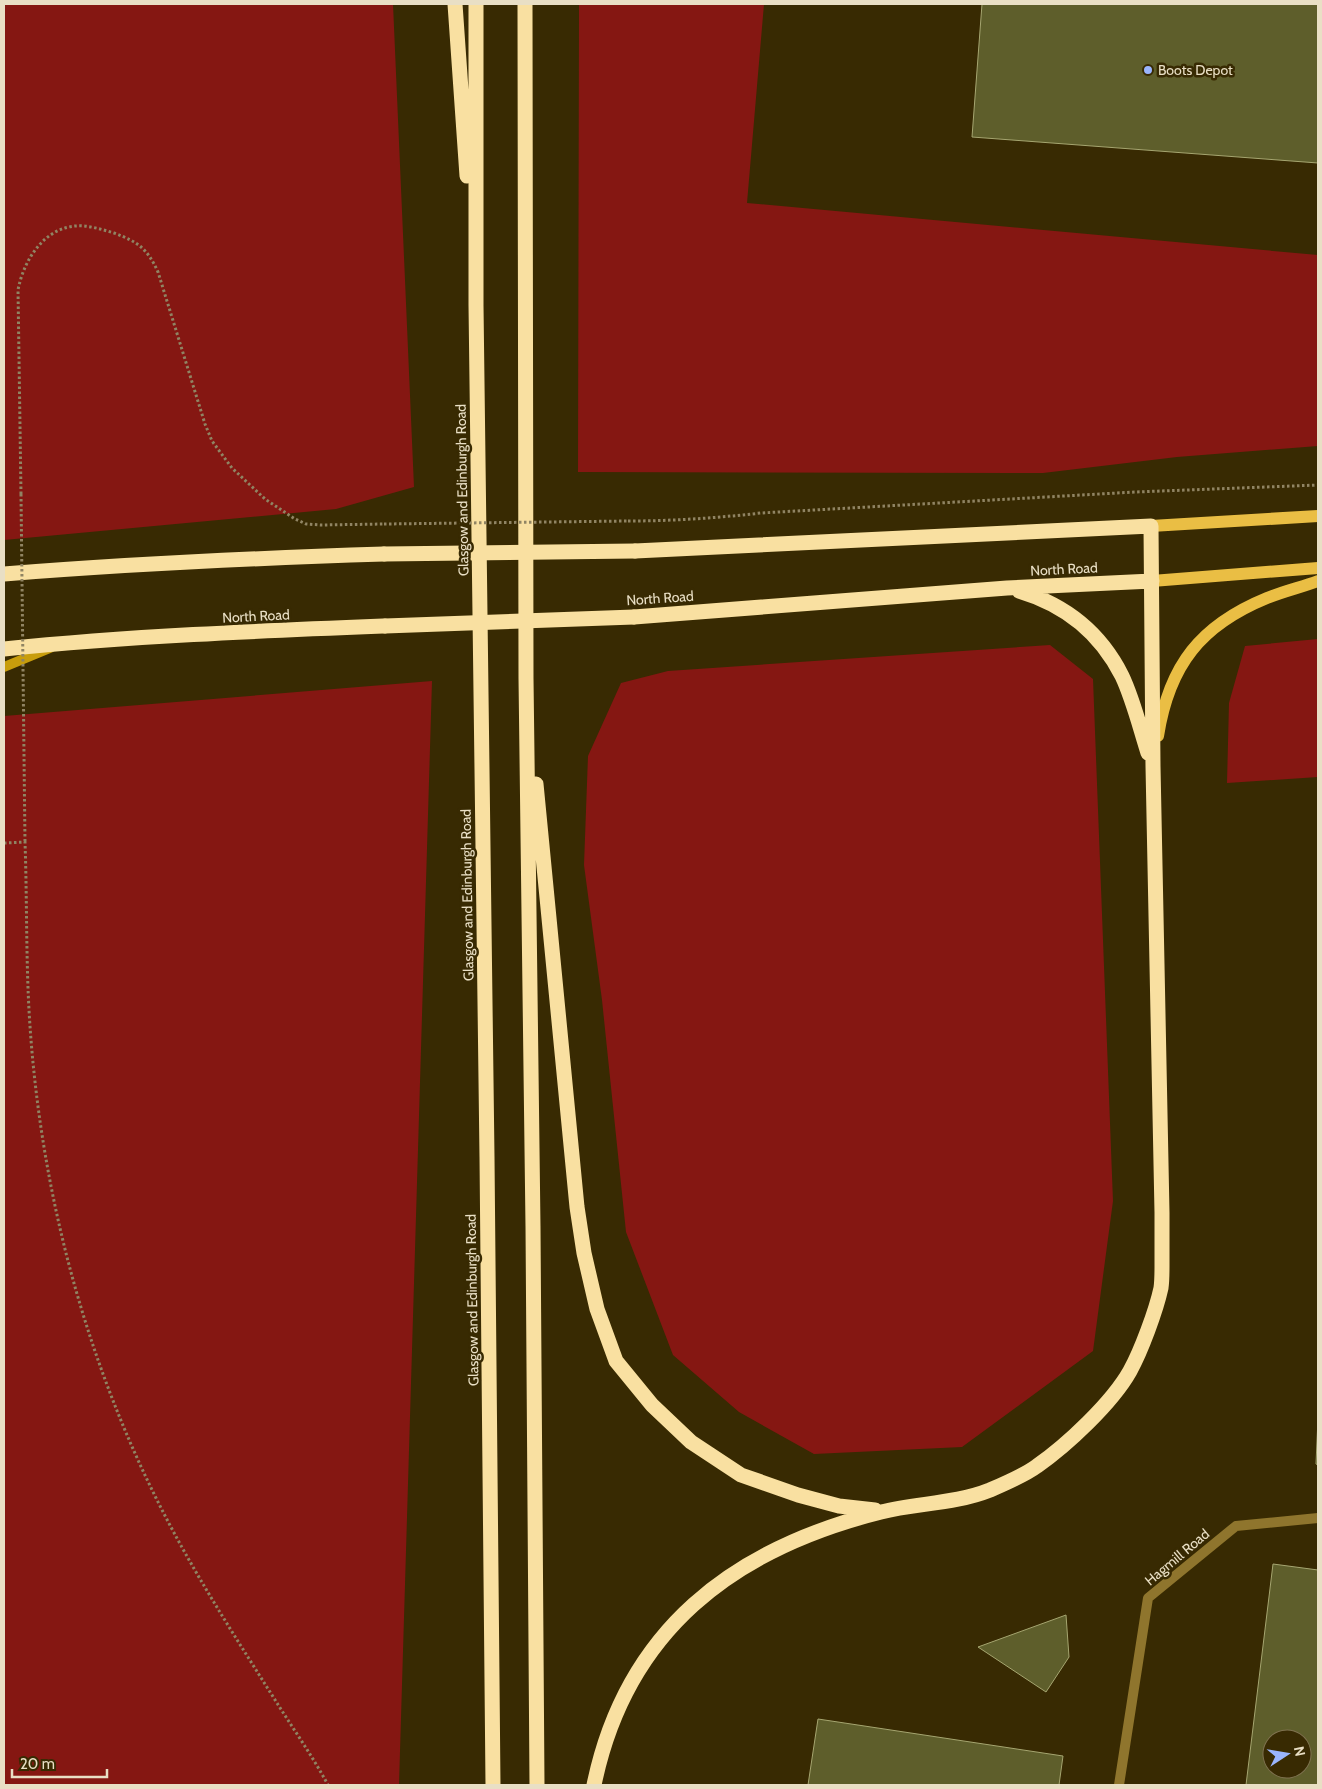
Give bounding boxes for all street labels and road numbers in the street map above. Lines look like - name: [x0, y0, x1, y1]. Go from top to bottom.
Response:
- street label: Glasgow and Edinburgh Road: [451, 404, 473, 576]
- street label: North Road: [1030, 558, 1098, 580]
- street label: North Road: [626, 587, 694, 609]
- street label: North Road: [222, 605, 290, 627]
- street label: Glasgow and Edinburgh Road: [456, 809, 478, 981]
- street label: Glasgow and Edinburgh Road: [461, 1214, 483, 1386]
- street label: Hagmill Road: [1141, 1525, 1213, 1589]

